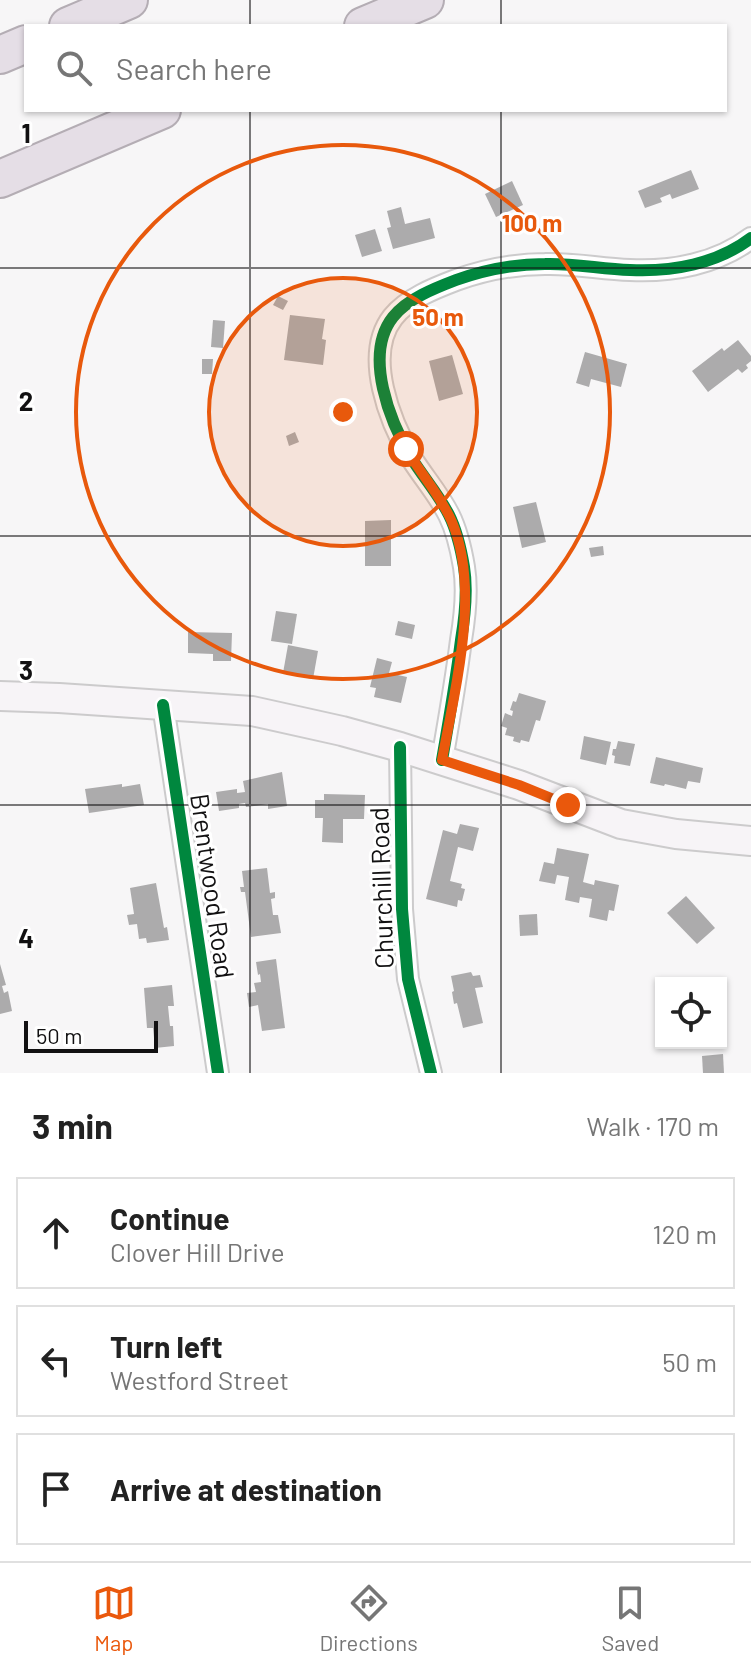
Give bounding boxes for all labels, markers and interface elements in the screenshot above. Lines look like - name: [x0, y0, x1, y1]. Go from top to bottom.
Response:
- search box: [24, 24, 727, 112]
- icon: search: [52, 46, 96, 90]
- text: Search here: [116, 50, 272, 86]
- text: 1: [21, 117, 31, 148]
- text: 100 m: [502, 208, 562, 237]
- text: 50 m: [412, 302, 464, 331]
- text: 2: [19, 385, 33, 416]
- centre of rings: [329, 398, 357, 426]
- route start: [388, 431, 424, 467]
- text: 3: [19, 654, 33, 685]
- route end: [550, 787, 586, 823]
- street label: Brentwood Road: [185, 791, 242, 980]
- street label: Churchill Road: [362, 807, 399, 969]
- text: 4: [18, 922, 34, 953]
- map controls: [655, 977, 727, 1049]
- button: locate: [655, 977, 727, 1049]
- scale bar: [24, 1017, 158, 1053]
- text: 50 m: [36, 1022, 82, 1048]
- text: 3 min: [32, 1105, 113, 1146]
- text: Walk · 170 m: [586, 1110, 719, 1141]
- text: Continue: [110, 1200, 230, 1236]
- icon: ahead: [34, 1211, 78, 1255]
- text: 120 m: [653, 1218, 717, 1249]
- text: Clover Hill Drive: [110, 1236, 285, 1267]
- text: Turn left: [110, 1328, 223, 1364]
- icon: left: [34, 1339, 78, 1383]
- text: 50 m: [662, 1346, 717, 1377]
- text: Westford Street: [110, 1364, 289, 1395]
- icon: arrive: [34, 1467, 78, 1511]
- text: Arrive at destination: [110, 1471, 382, 1507]
- tab: Map: [92, 1581, 136, 1655]
- tab: Directions: [319, 1581, 418, 1655]
- tab: Saved: [601, 1581, 659, 1655]

